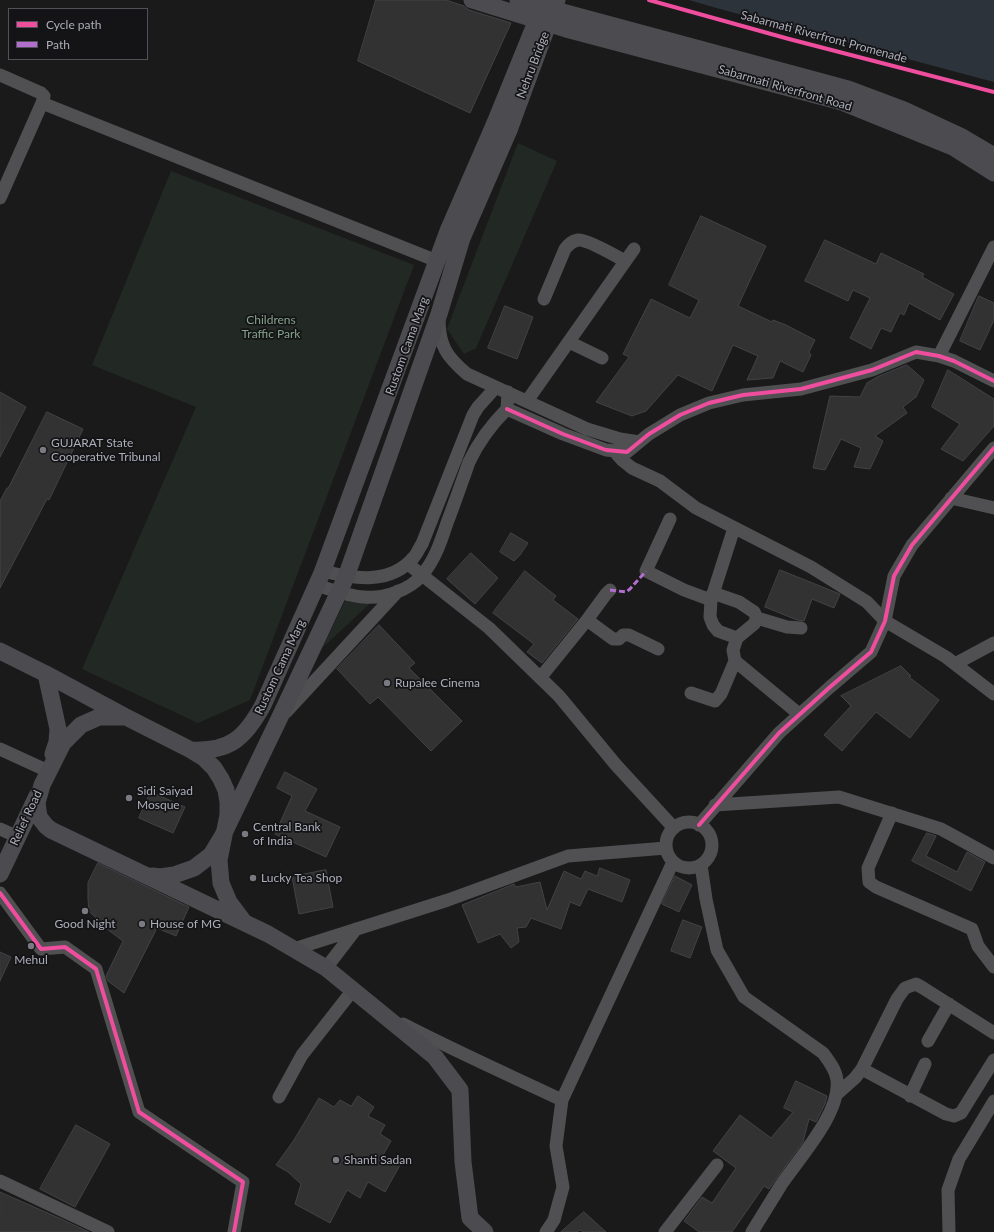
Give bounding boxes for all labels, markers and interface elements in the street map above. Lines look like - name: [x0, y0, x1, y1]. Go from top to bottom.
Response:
- legend: [8, 8, 148, 60]
- street label: Sabarmati Riverfront Promenade: [739, 8, 909, 66]
- text: Cycle path: [46, 17, 101, 32]
- street label: Nehru Bridge: [514, 30, 552, 100]
- text: Path: [46, 37, 70, 52]
- street label: Sabarmati Riverfront Road: [716, 62, 854, 114]
- street label: Rustom Cama Marg: [383, 295, 431, 397]
- park label: Childrens Traffic Park: [242, 313, 300, 341]
- place label: GUJARAT State Cooperative Tribunal: [51, 436, 160, 464]
- marker: GUJARAT State Cooperative Tribunal: [38, 445, 48, 455]
- street label: Rustom Cama Marg: [252, 617, 308, 717]
- place label: Rupalee Cinema: [395, 676, 480, 690]
- marker: Rupalee Cinema: [382, 678, 392, 688]
- place label: Sidi Saiyad Mosque: [137, 784, 193, 812]
- street label: Relief Road: [7, 788, 45, 848]
- marker: Sidi Saiyad Mosque: [124, 793, 134, 803]
- place label: Central Bank of India: [253, 820, 321, 848]
- marker: Central Bank of India: [240, 829, 250, 839]
- place label: Lucky Tea Shop: [261, 871, 342, 885]
- marker: Lucky Tea Shop: [248, 873, 258, 883]
- marker: Good Night: [80, 906, 90, 916]
- place label: Good Night: [54, 917, 116, 931]
- place label: House of MG: [150, 917, 221, 931]
- marker: House of MG: [137, 919, 147, 929]
- marker: Mehul: [26, 941, 36, 951]
- place label: Mehul: [14, 953, 48, 967]
- place label: Shanti Sadan: [344, 1153, 412, 1167]
- marker: Shanti Sadan: [331, 1155, 341, 1165]

